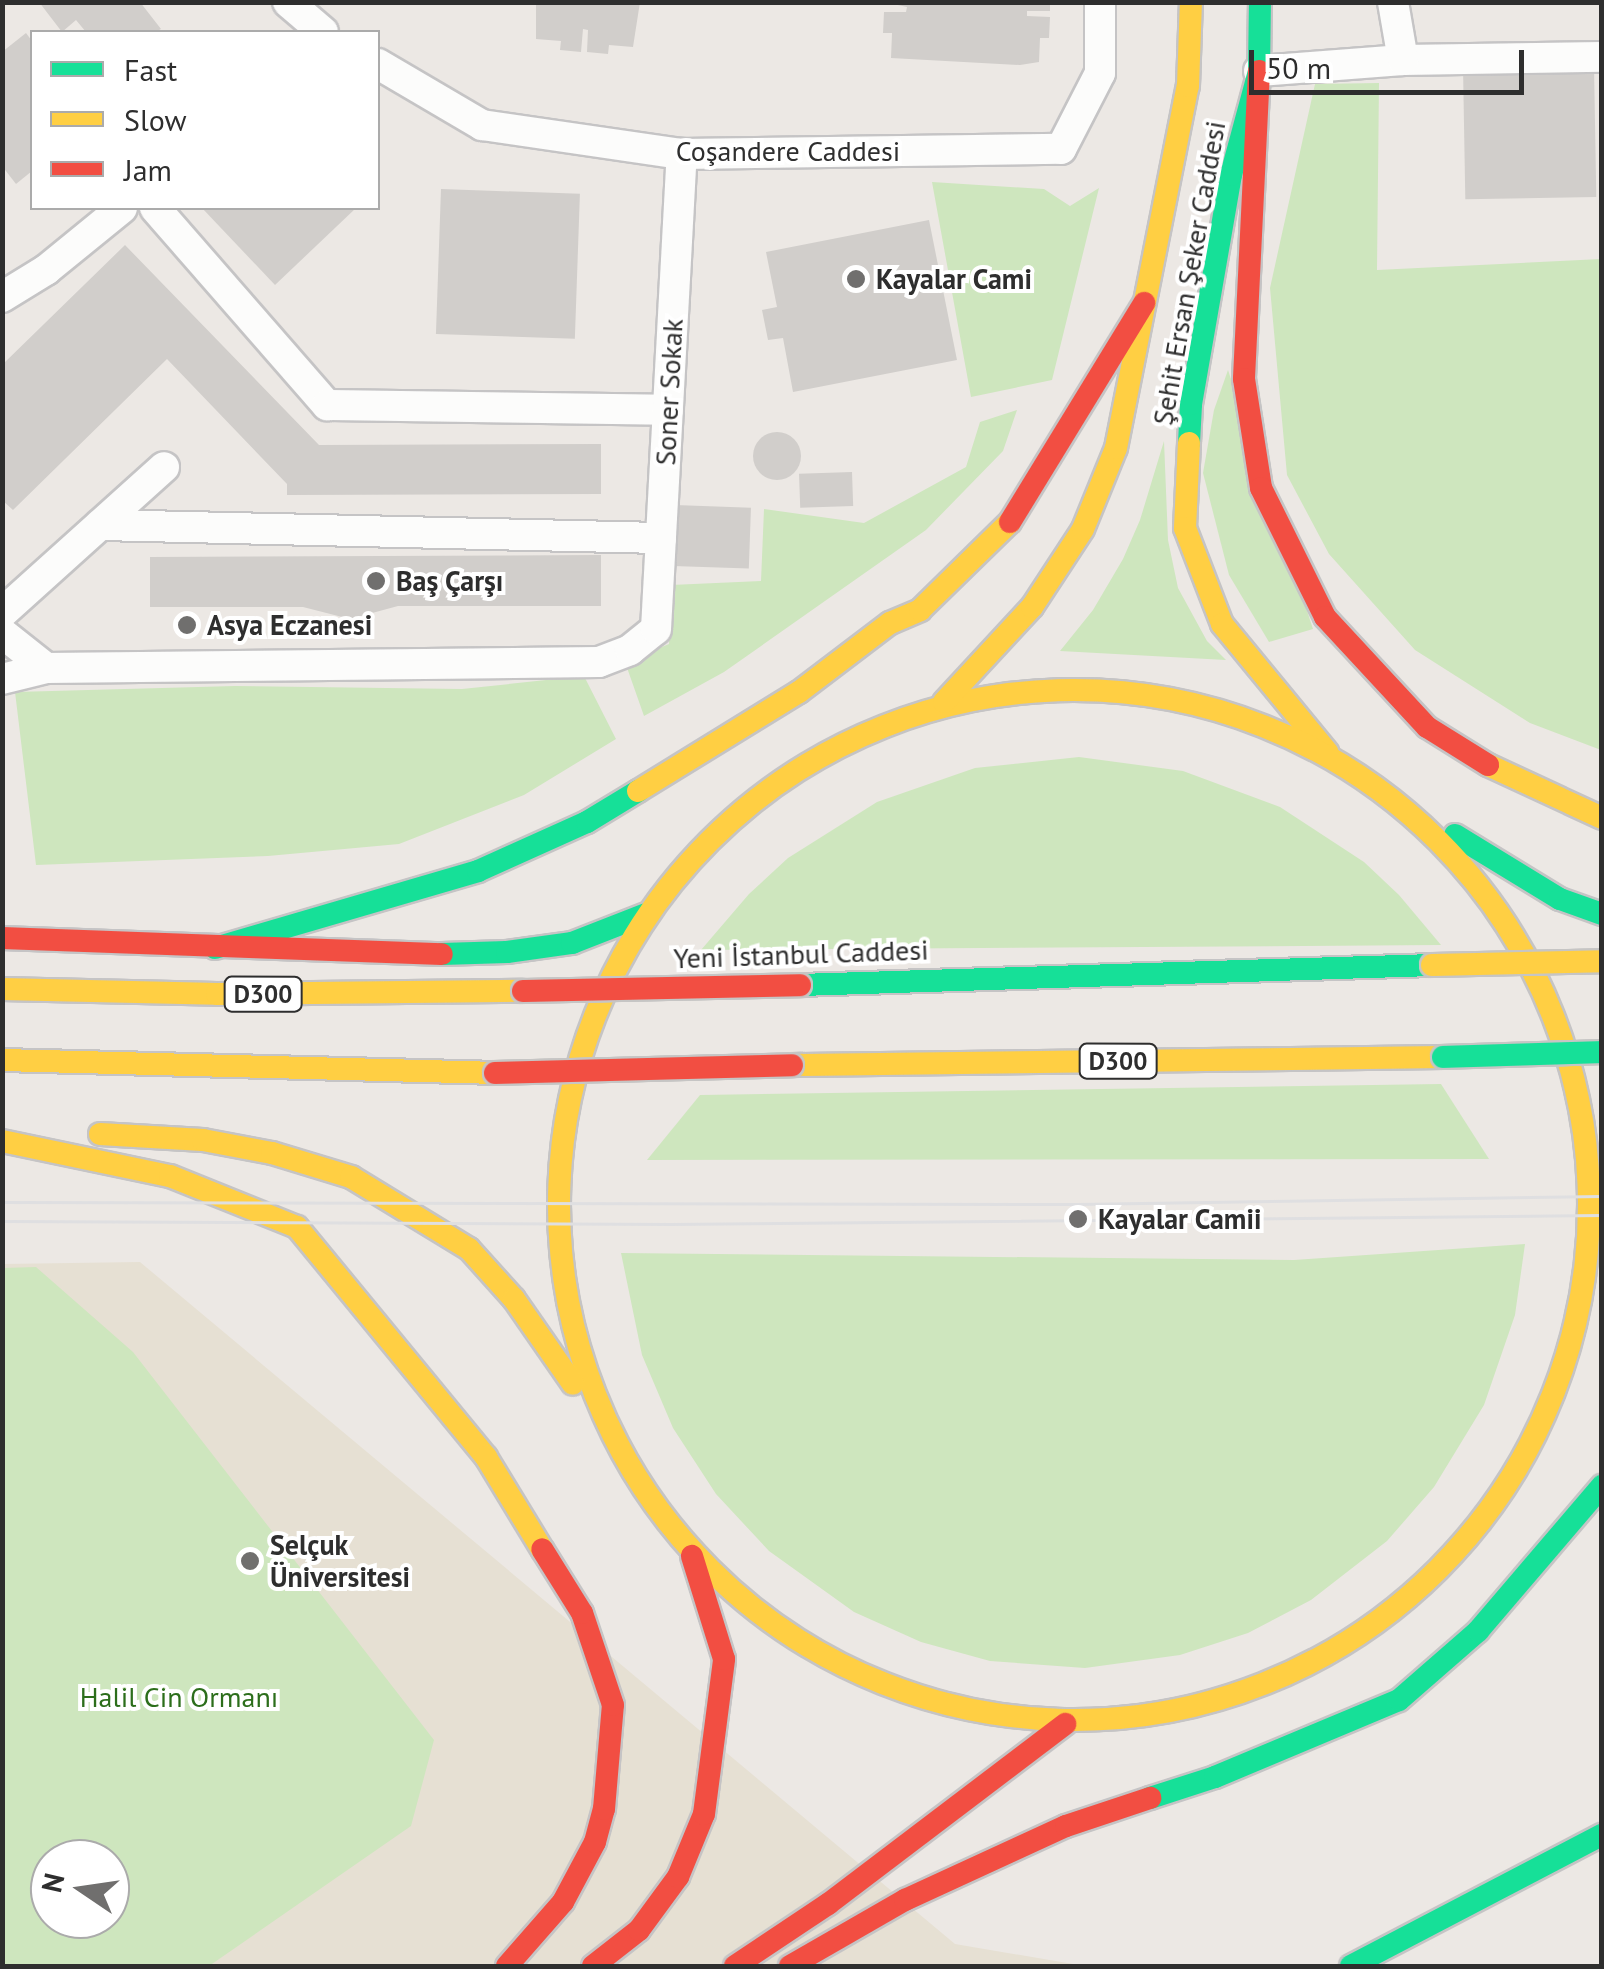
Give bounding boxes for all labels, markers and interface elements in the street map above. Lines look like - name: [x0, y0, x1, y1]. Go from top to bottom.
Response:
- legend: [30, 30, 380, 210]
- scale bar: [1254, 30, 1529, 92]
- text: 50 m: [1266, 48, 1331, 87]
- text: Fast: [124, 50, 177, 89]
- text: Slow: [124, 100, 187, 139]
- street label: Şehit Ersan Şeker Caddesi: [1146, 118, 1232, 428]
- street label: Coşandere Caddesi: [676, 134, 900, 168]
- text: Jam: [124, 150, 172, 189]
- place label: Kayalar Cami: [876, 262, 1032, 296]
- marker: Kayalar Cami: [845, 268, 867, 290]
- street label: Soner Sokak: [648, 318, 690, 466]
- place label: Baş Çarşı: [396, 564, 504, 598]
- marker: Baş Çarşı: [365, 570, 387, 592]
- place label: Asya Eczanesi: [207, 608, 372, 642]
- marker: Asya Eczanesi: [176, 614, 198, 636]
- street label: Yeni İstanbul Caddesi: [673, 933, 929, 975]
- road number: D300: [223, 974, 303, 1014]
- road number: D300: [1078, 1041, 1158, 1081]
- place label: Kayalar Camii: [1098, 1202, 1262, 1236]
- marker: Kayalar Camii: [1067, 1208, 1089, 1230]
- place label: Selçuk Üniversitesi: [270, 1528, 410, 1594]
- marker: Selçuk Üniversitesi: [239, 1550, 261, 1572]
- park label: Halil Cin Ormanı: [80, 1680, 278, 1714]
- north arrow: [30, 1839, 130, 1939]
- text: N: [32, 1869, 72, 1896]

